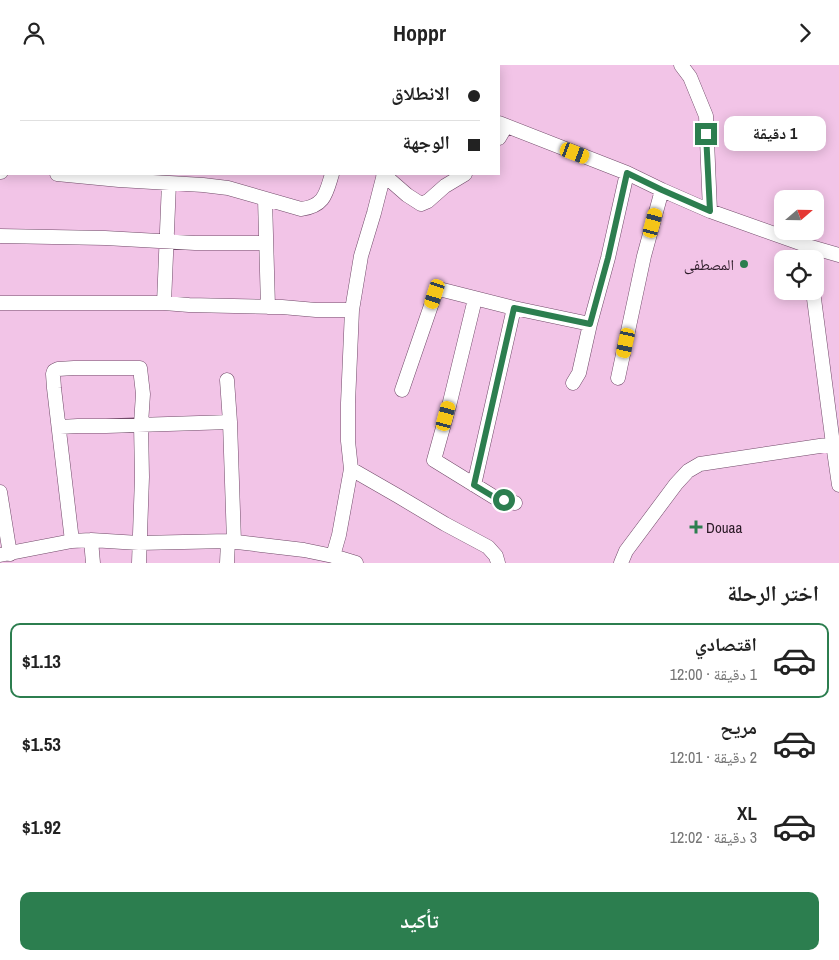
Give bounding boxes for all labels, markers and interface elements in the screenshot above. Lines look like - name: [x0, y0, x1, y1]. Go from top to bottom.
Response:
- text: Hoppr: [393, 18, 446, 48]
- icon: person: [20, 19, 48, 47]
- icon: forward: [791, 19, 819, 47]
- text: الانطلاق: [391, 80, 450, 106]
- callout: 1 دقيقة: [724, 117, 826, 151]
- text: 1 دقيقة: [753, 122, 797, 144]
- route end: [695, 123, 717, 145]
- text: الوجهة: [402, 129, 450, 155]
- car: [558, 141, 591, 165]
- north arrow: [774, 190, 824, 240]
- map controls: [774, 190, 824, 300]
- car: [641, 207, 664, 239]
- button: locate: [774, 250, 824, 300]
- place label: المصطفى: [684, 254, 734, 275]
- marker: المصطفى: [738, 258, 750, 270]
- car: [423, 277, 446, 311]
- car: [615, 327, 636, 359]
- car: [434, 400, 457, 432]
- route start: [493, 489, 515, 511]
- place label: Douaa: [706, 517, 742, 538]
- marker: Douaa: [690, 521, 702, 533]
- text: اختر الرحلة: [727, 578, 819, 608]
- text: اقتصادي: [695, 631, 757, 657]
- icon: car: [772, 638, 817, 683]
- text: $1.13: [22, 648, 61, 674]
- text: 1 دقيقة · 12:00: [670, 663, 757, 685]
- text: مريح: [720, 714, 757, 740]
- icon: car: [772, 721, 817, 766]
- text: $1.53: [22, 731, 61, 757]
- text: 2 دقيقة · 12:01: [670, 746, 757, 768]
- text: XL: [737, 800, 757, 826]
- icon: car: [772, 804, 817, 849]
- text: $1.92: [22, 814, 61, 840]
- text: 3 دقيقة · 12:02: [670, 826, 757, 848]
- button: تأكيد: [20, 892, 819, 950]

